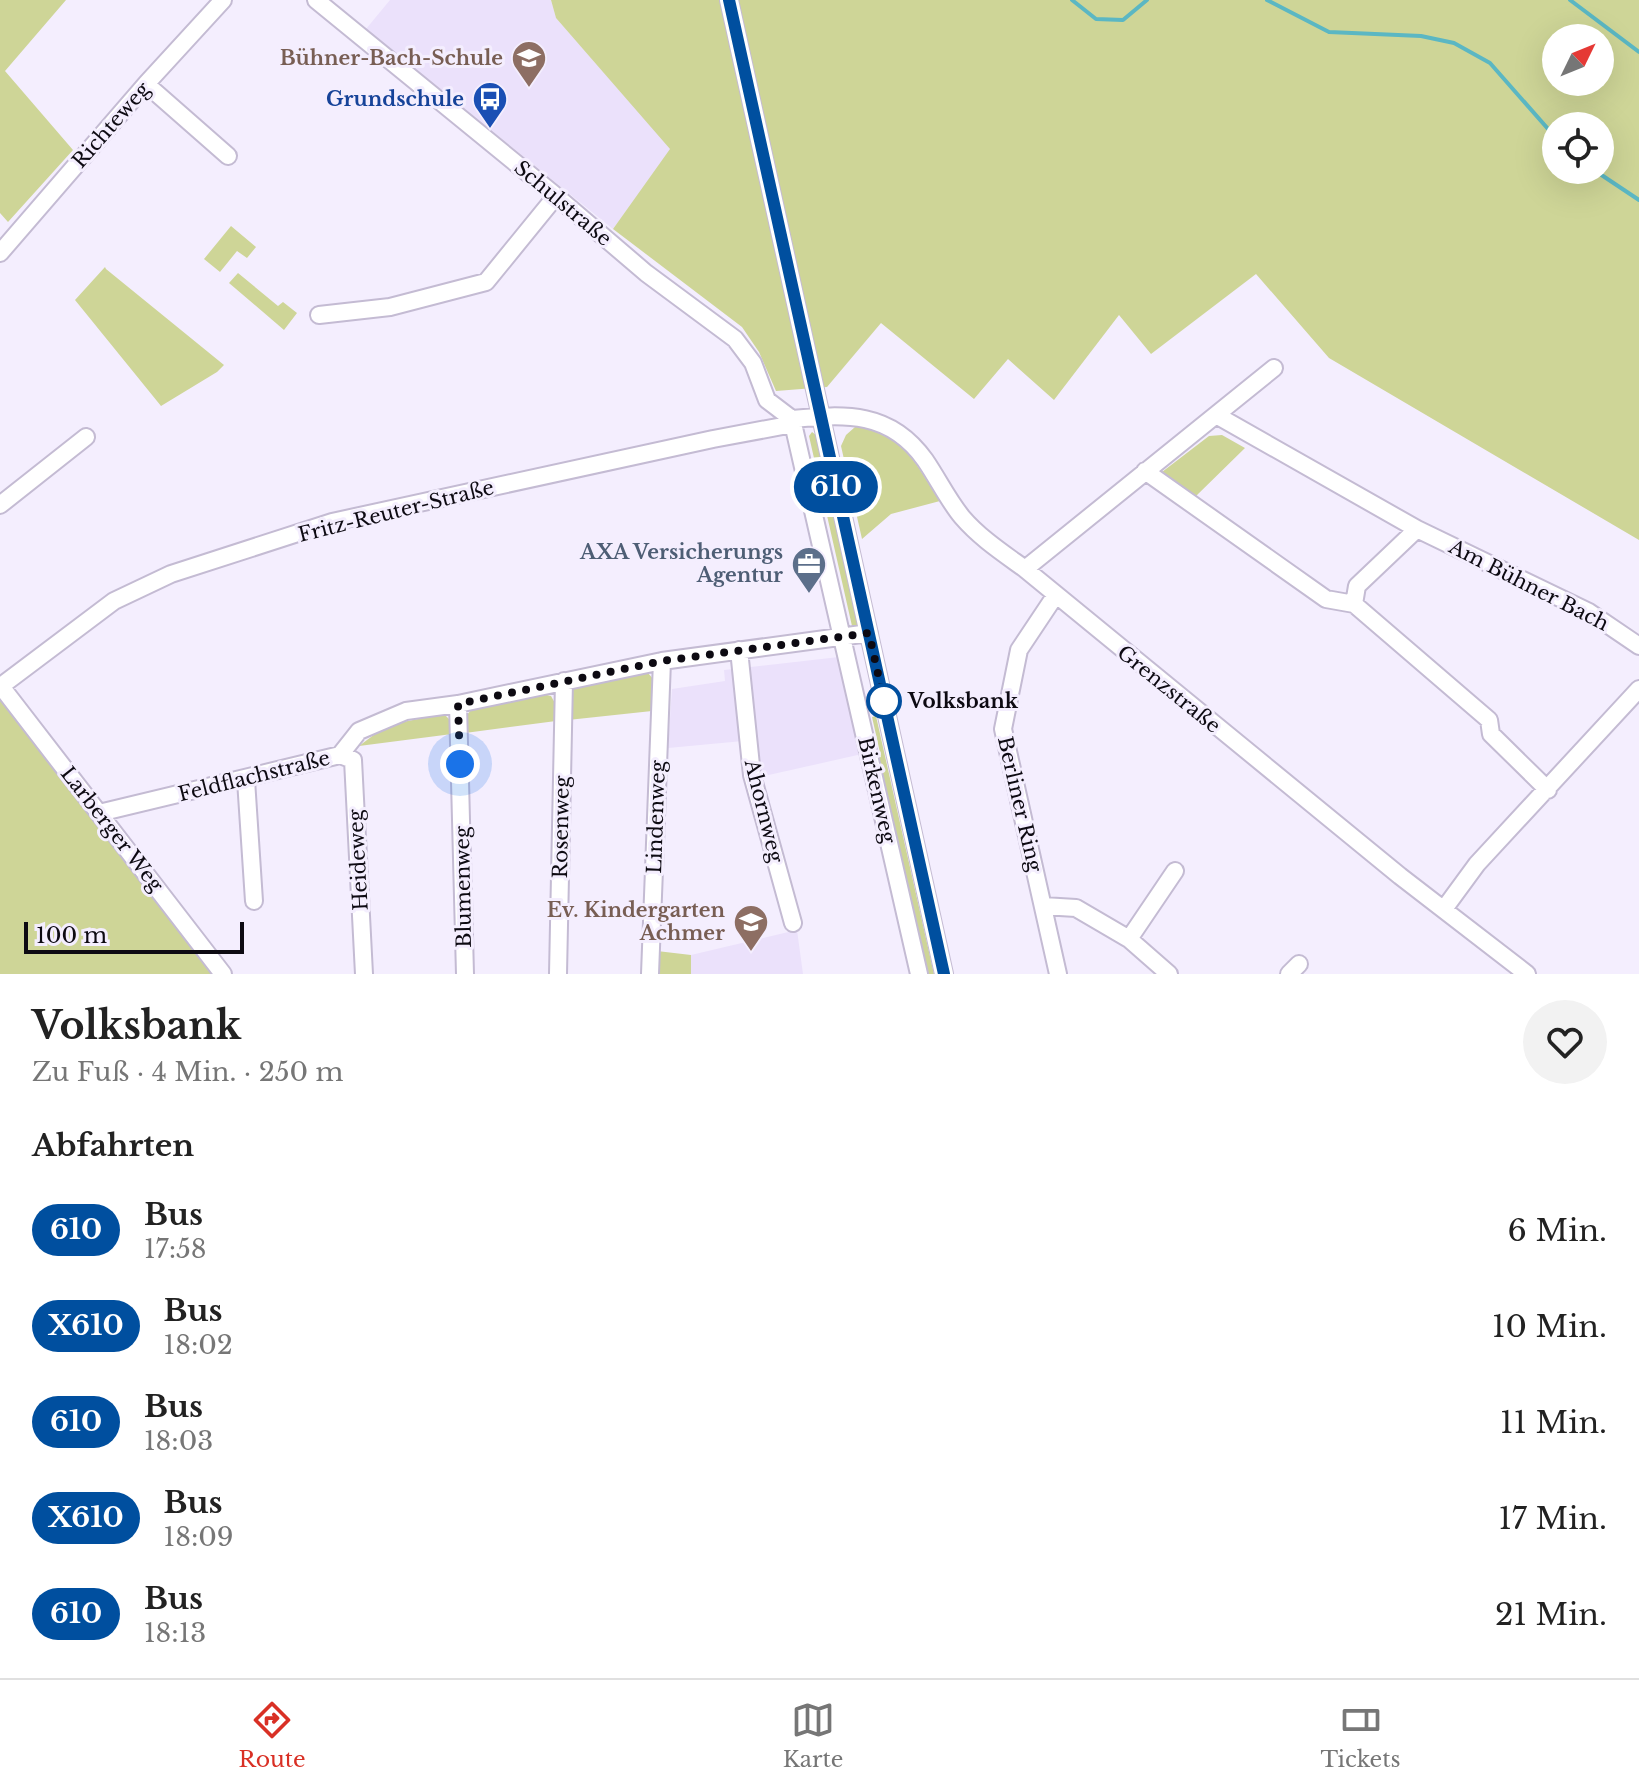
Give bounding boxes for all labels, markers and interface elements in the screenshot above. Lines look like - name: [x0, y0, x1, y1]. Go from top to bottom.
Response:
- north arrow: [1542, 24, 1614, 96]
- map controls: [1542, 24, 1614, 184]
- school or university icon: Bühner-Bach-Schule: [510, 39, 548, 89]
- place label: Bühner-Bach-Schule: [280, 46, 503, 70]
- street label: Richteweg: [67, 76, 155, 173]
- bus stop icon: Grundschule: [471, 80, 509, 130]
- place label: Grundschule: [326, 87, 464, 111]
- button: locate: [1542, 112, 1614, 184]
- street label: Schulstraße: [509, 155, 617, 251]
- line badge: 610: [790, 461, 882, 513]
- text: 610: [810, 469, 862, 504]
- street label: Fritz-Reuter-Straße: [296, 475, 496, 547]
- street label: Am Bühner Bach: [1444, 534, 1613, 636]
- place label: AXA Versicherungs Agentur: [579, 540, 783, 587]
- office icon: AXA Versicherungs Agentur: [790, 545, 828, 595]
- street label: Grenzstraße: [1113, 640, 1225, 738]
- marker: Volksbank: [867, 684, 901, 718]
- place label: Volksbank: [907, 689, 1019, 713]
- street label: Berliner Ring: [993, 734, 1047, 875]
- street label: Birkenweg: [853, 735, 901, 846]
- your location: [440, 744, 480, 784]
- street label: Feldflachstraße: [176, 746, 332, 806]
- street label: Ahornweg: [739, 756, 789, 866]
- street label: Lindenweg: [642, 759, 670, 874]
- street label: Larberger Weg: [56, 762, 169, 897]
- street label: Rosenweg: [548, 774, 574, 879]
- street label: Heideweg: [343, 808, 373, 911]
- street label: Blumenweg: [450, 825, 476, 948]
- place label: Ev. Kindergarten Achmer: [547, 898, 725, 945]
- school or university icon: Ev. Kindergarten Achmer: [732, 903, 770, 953]
- scale bar: [24, 918, 244, 954]
- text: 100 m: [36, 922, 107, 949]
- button: heart: [1523, 1000, 1607, 1084]
- text: Volksbank: [32, 1002, 241, 1049]
- text: Zu Fuß · 4 Min. · 250 m: [32, 1056, 343, 1088]
- text: Abfahrten: [32, 1127, 194, 1164]
- text: Bus: [144, 1196, 203, 1233]
- text: 610: [50, 1212, 102, 1247]
- text: 6 Min.: [1508, 1212, 1607, 1249]
- text: 17:58: [144, 1233, 207, 1265]
- text: Bus: [164, 1292, 223, 1329]
- text: X610: [48, 1308, 124, 1343]
- text: 10 Min.: [1492, 1308, 1607, 1345]
- text: 18:02: [164, 1329, 233, 1361]
- text: Bus: [144, 1388, 203, 1425]
- text: 610: [50, 1404, 102, 1439]
- text: 11 Min.: [1500, 1404, 1607, 1441]
- text: 18:03: [144, 1425, 213, 1457]
- text: Bus: [164, 1484, 223, 1521]
- text: X610: [48, 1500, 124, 1535]
- text: 17 Min.: [1498, 1500, 1607, 1537]
- text: 18:09: [164, 1521, 234, 1553]
- text: Bus: [144, 1580, 203, 1617]
- text: 610: [50, 1596, 102, 1631]
- text: 21 Min.: [1495, 1596, 1607, 1633]
- text: 18:13: [144, 1617, 206, 1649]
- tab: Route: [239, 1698, 306, 1773]
- tab: Karte: [783, 1698, 843, 1773]
- tab: Tickets: [1321, 1698, 1400, 1773]

